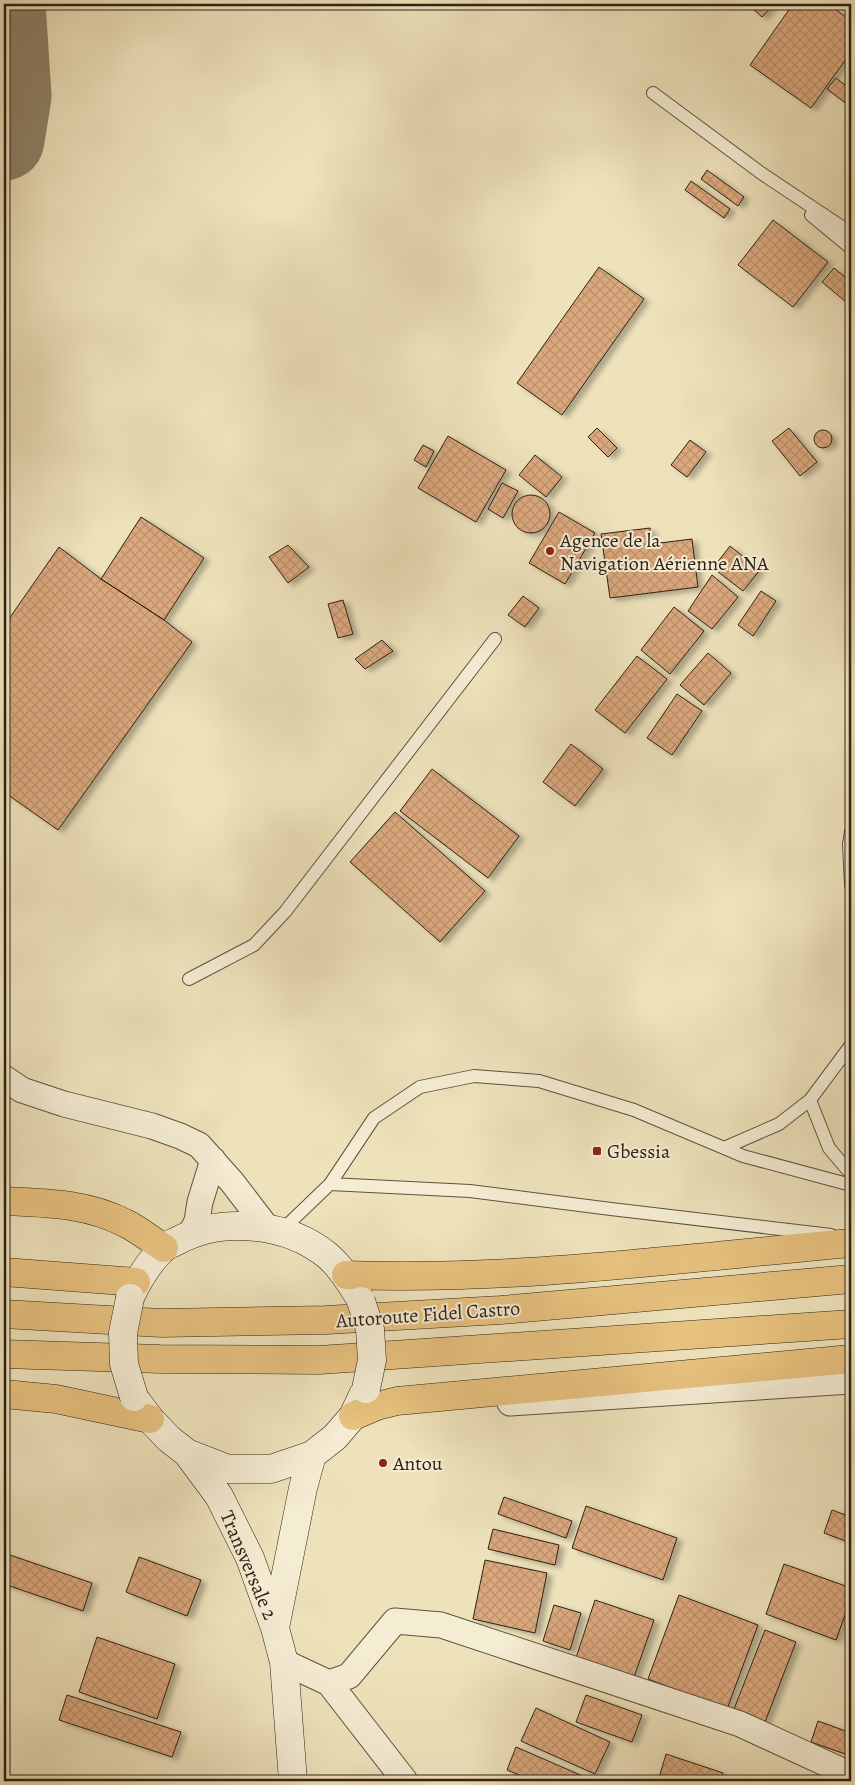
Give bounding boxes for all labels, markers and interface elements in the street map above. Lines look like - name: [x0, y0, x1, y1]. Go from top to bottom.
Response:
- place label: Agence de la Navigation Aérienne ANA: [559, 527, 769, 577]
- marker: Agence de la Navigation Aérienne ANA: [544, 545, 556, 557]
- place label: Gbessia: [607, 1138, 671, 1165]
- marker: Gbessia: [591, 1145, 603, 1157]
- street label: Autoroute Fidel Castro: [334, 1295, 521, 1334]
- place label: Antou: [392, 1450, 443, 1477]
- marker: Antou: [377, 1457, 389, 1469]
- street label: Transversale 2: [213, 1507, 284, 1624]

